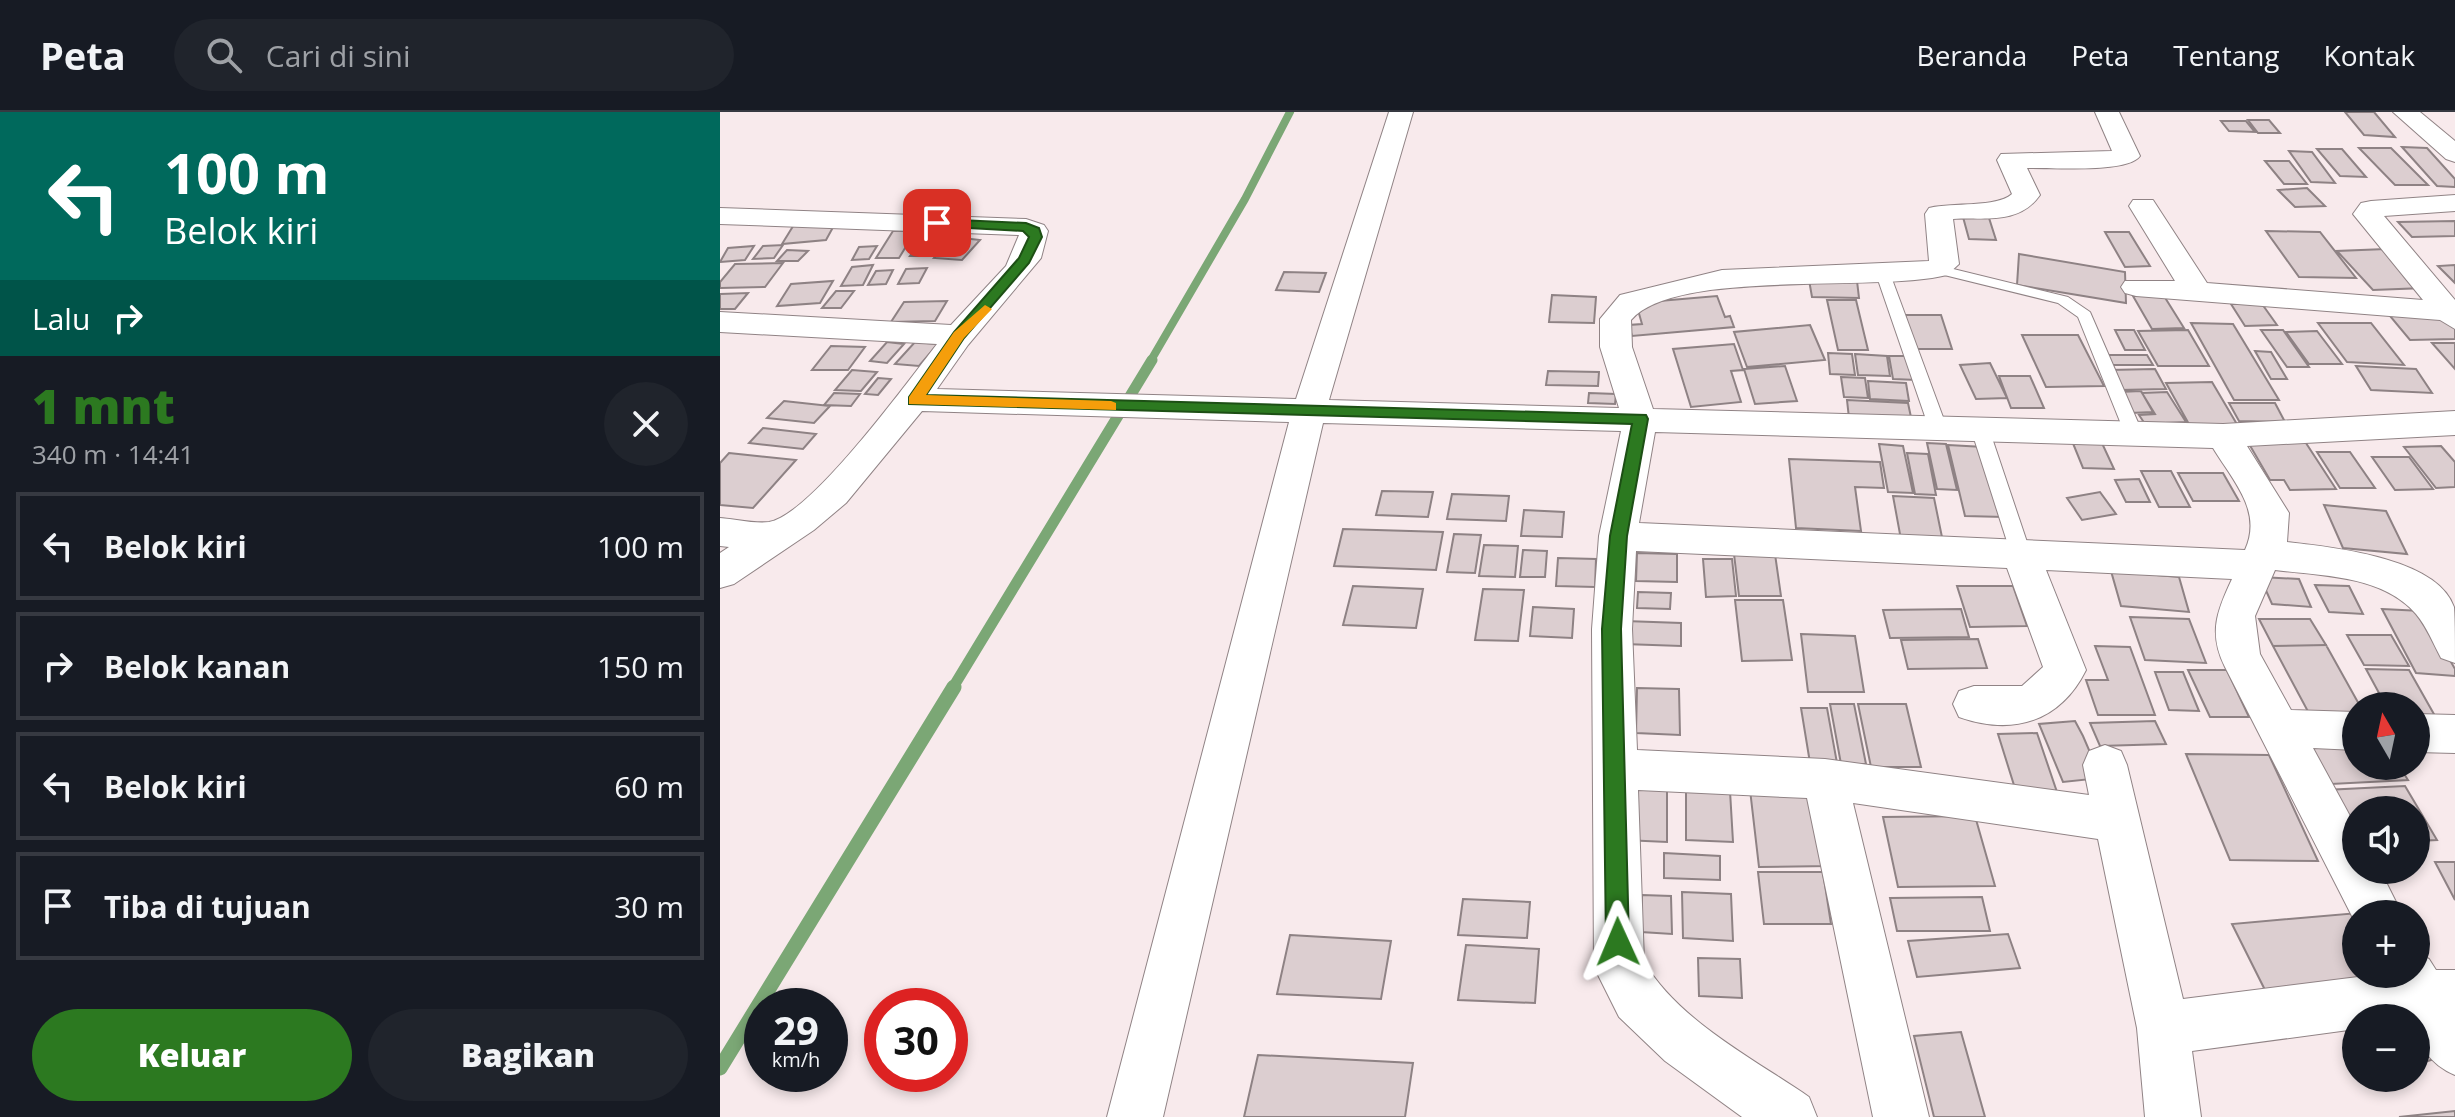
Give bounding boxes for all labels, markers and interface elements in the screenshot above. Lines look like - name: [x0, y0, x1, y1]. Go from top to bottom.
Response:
- search box: [174, 19, 734, 91]
- text: Peta: [40, 29, 126, 81]
- icon: search: [202, 33, 246, 77]
- text: Cari di sini: [266, 35, 411, 76]
- text: Beranda: [1917, 36, 2027, 74]
- text: Peta: [2071, 36, 2129, 74]
- text: Tentang: [2173, 36, 2280, 74]
- text: Kontak: [2324, 36, 2415, 74]
- text: 100 m: [164, 134, 330, 210]
- icon: left: [32, 144, 136, 248]
- pin: [903, 189, 971, 257]
- icon: arrive: [915, 201, 959, 245]
- text: Belok kiri: [164, 206, 318, 255]
- icon: right: [106, 296, 150, 340]
- text: Lalu: [32, 298, 90, 339]
- text: 1 mnt: [32, 373, 175, 438]
- button: close: [604, 382, 688, 466]
- text: 340 m · 14:41: [32, 436, 194, 472]
- icon: left: [36, 524, 80, 568]
- text: Belok kiri: [104, 526, 247, 567]
- text: 100 m: [597, 526, 684, 567]
- icon: right: [36, 644, 80, 688]
- text: Belok kanan: [104, 646, 290, 687]
- text: 150 m: [597, 646, 684, 687]
- north arrow: [2342, 692, 2430, 780]
- map controls: [2342, 692, 2430, 1092]
- icon: left: [36, 764, 80, 808]
- text: Belok kiri: [104, 766, 247, 807]
- text: 60 m: [614, 766, 684, 807]
- button: sound: [2342, 796, 2430, 884]
- icon: arrive: [36, 884, 80, 928]
- text: Tiba di tujuan: [104, 886, 311, 927]
- text: 30 m: [614, 886, 684, 927]
- position arrow: [1576, 900, 1660, 984]
- button: +: [2342, 900, 2430, 988]
- speed limit sign: 30: [864, 988, 968, 1092]
- text: 29: [773, 1002, 819, 1057]
- button: −: [2342, 1004, 2430, 1092]
- button: Keluar: [32, 1009, 352, 1101]
- button: Bagikan: [368, 1009, 688, 1101]
- text: km/h: [772, 1046, 820, 1073]

